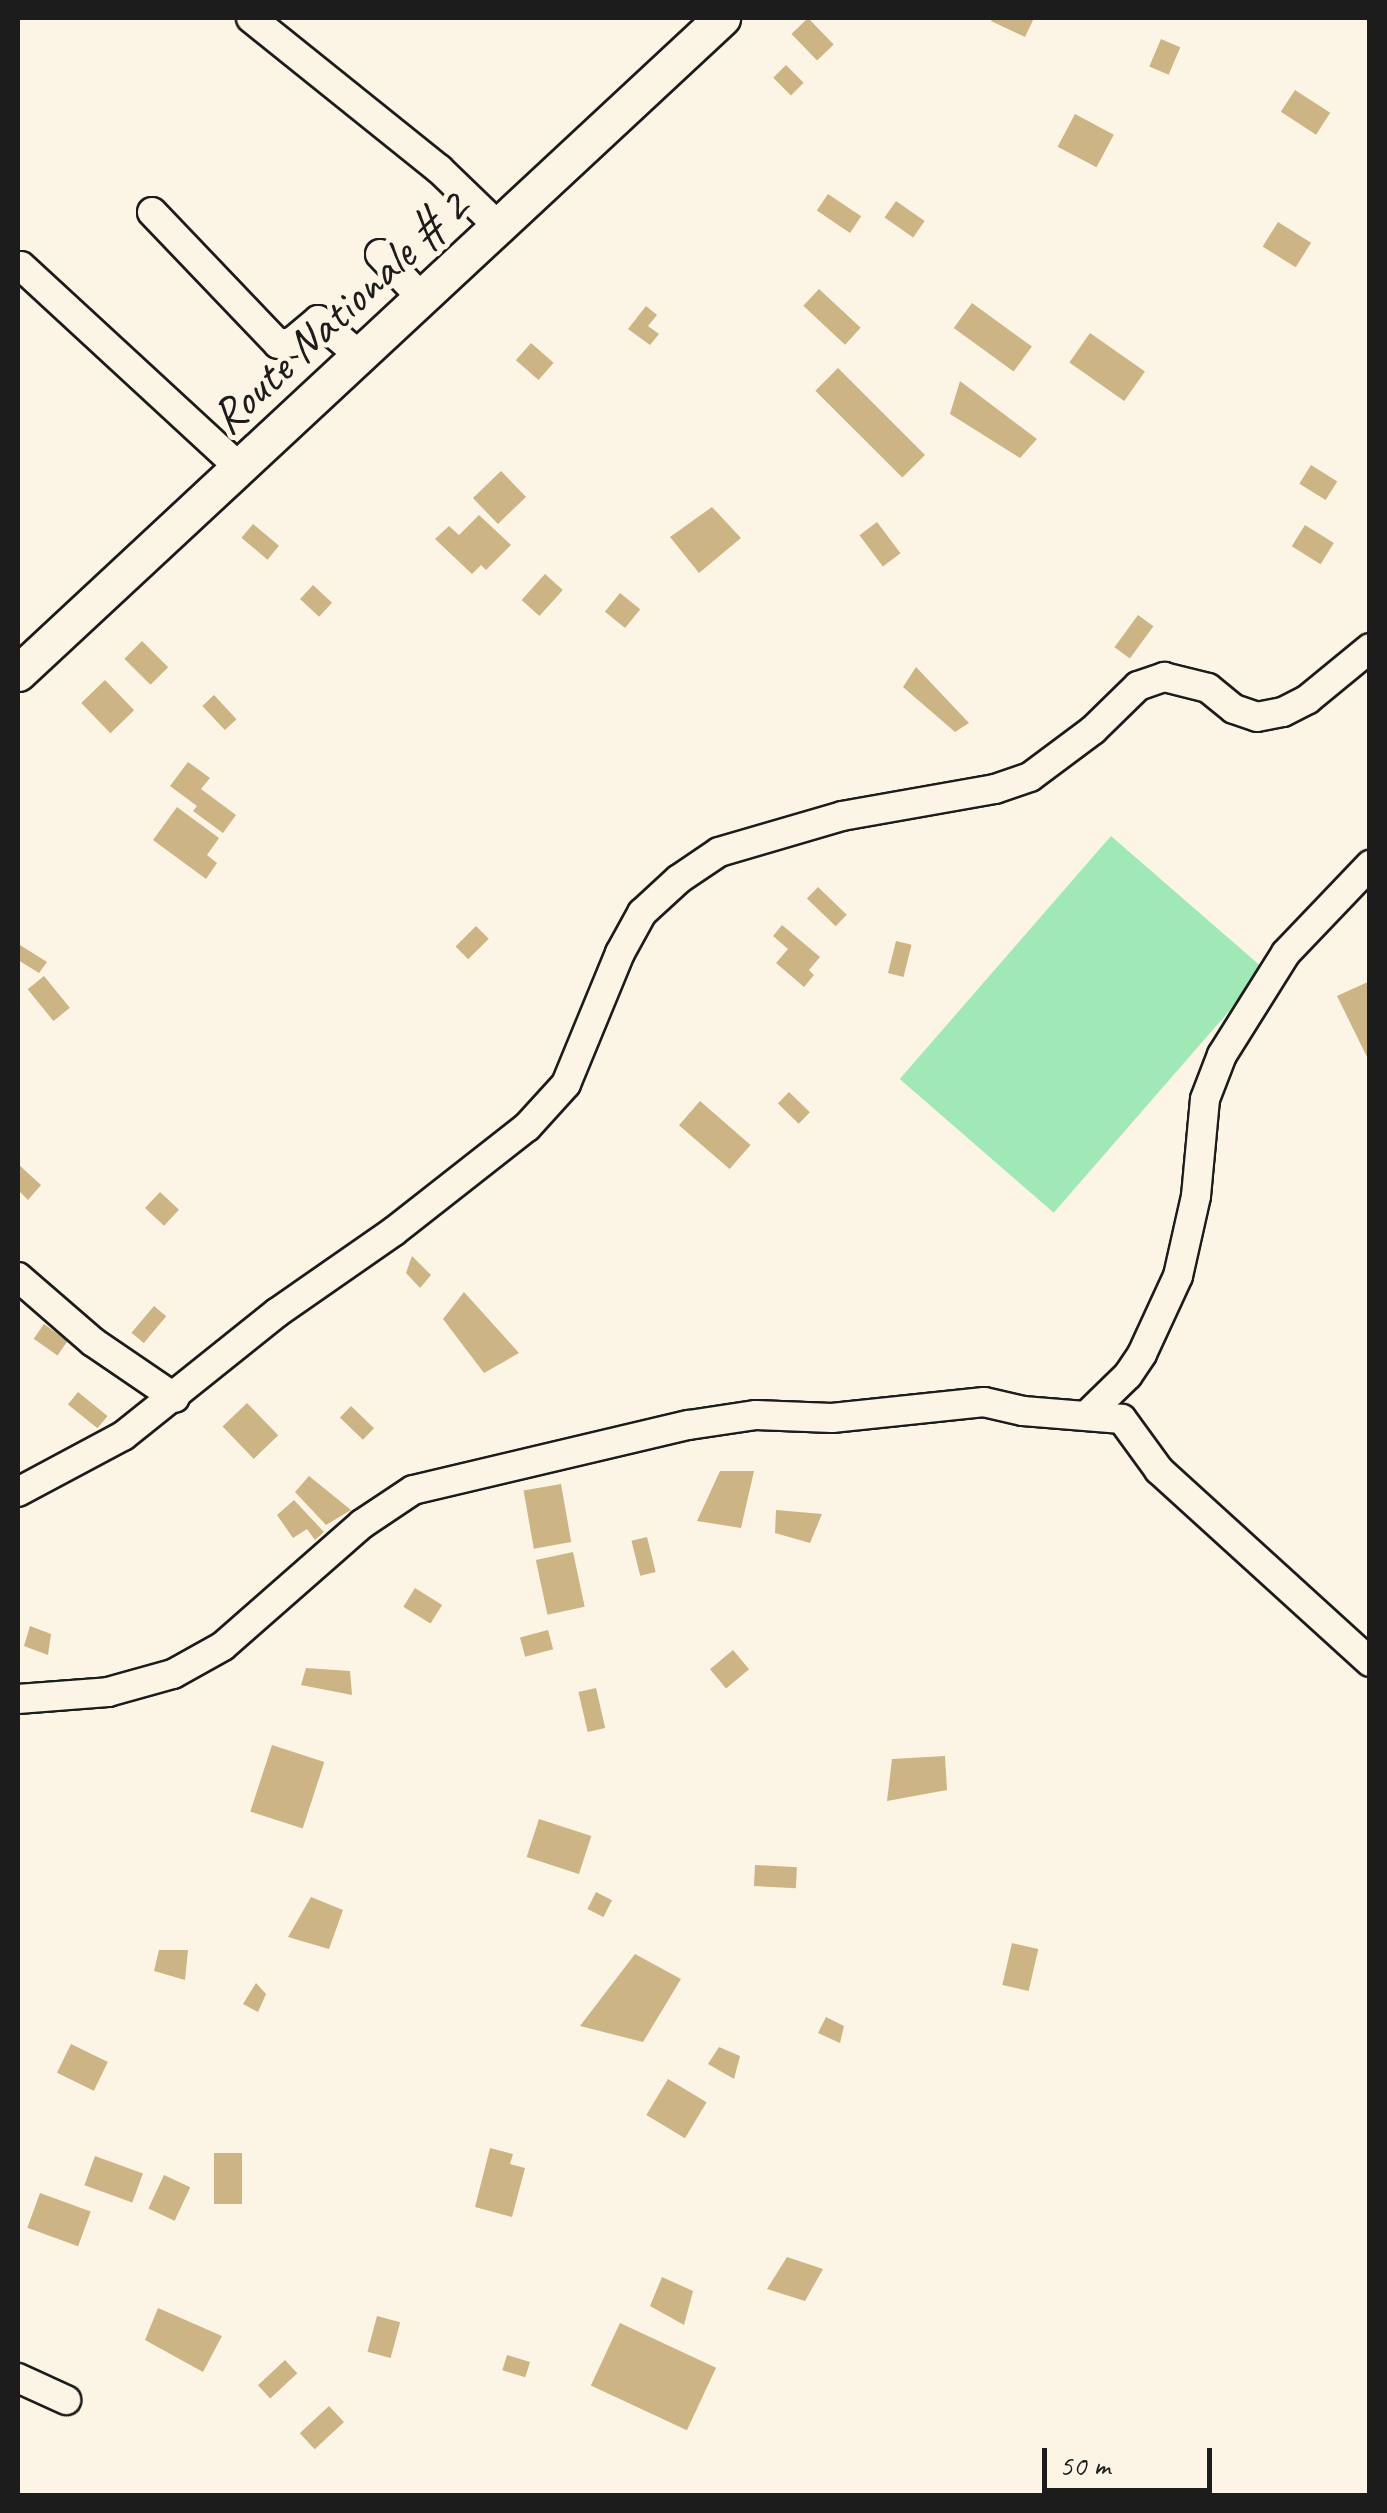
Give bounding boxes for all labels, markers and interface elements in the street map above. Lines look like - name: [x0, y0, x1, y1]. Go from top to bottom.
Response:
- street label: Route Nationale # 2: [198, 178, 480, 446]
- scale bar: [1047, 2428, 1217, 2490]
- text: 50 m: [1059, 2446, 1110, 2484]

